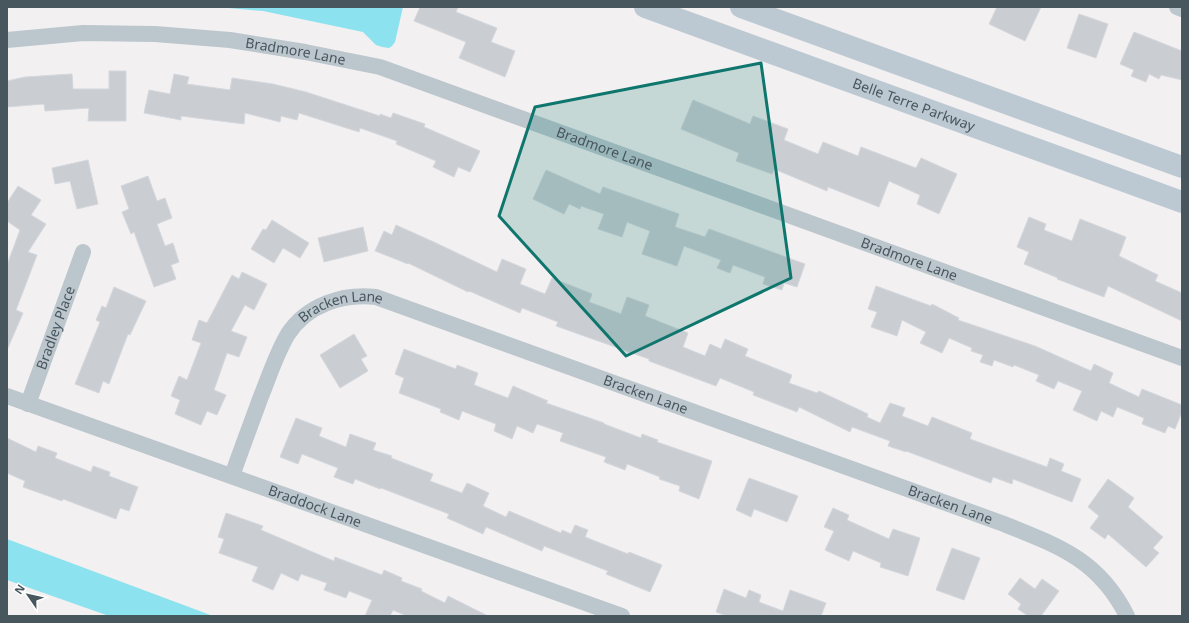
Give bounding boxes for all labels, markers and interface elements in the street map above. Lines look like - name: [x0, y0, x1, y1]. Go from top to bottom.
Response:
- street label: Bradmore Lane: [244, 33, 347, 69]
- street label: Belle Terre Parkway: [850, 73, 979, 135]
- street label: Bradmore Lane: [554, 122, 656, 174]
- street label: Bradmore Lane: [858, 232, 960, 285]
- street label: Bradley Place: [31, 283, 79, 372]
- street label: Bracken Lane: [294, 286, 386, 326]
- street label: Bracken Lane: [601, 370, 691, 418]
- street label: Braddock Lane: [266, 480, 364, 531]
- street label: Bracken Lane: [906, 480, 996, 528]
- north arrow: [8, 575, 48, 615]
- text: N: [11, 581, 28, 597]

